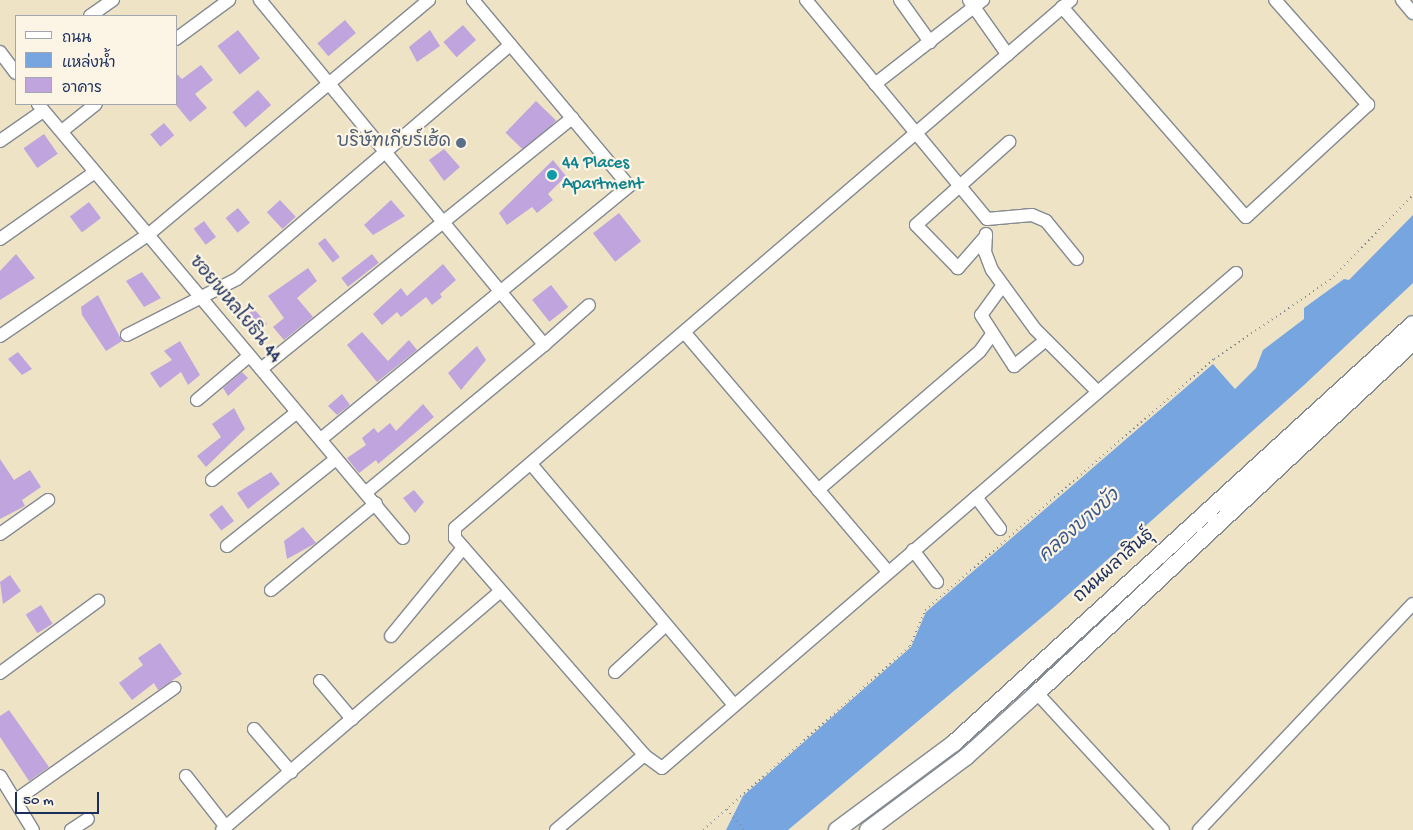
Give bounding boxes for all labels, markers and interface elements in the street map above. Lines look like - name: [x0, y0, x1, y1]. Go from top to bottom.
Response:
- legend: [15, 15, 178, 105]
- text: ถนน: [62, 30, 91, 48]
- text: แหล่งน้ำ: [62, 55, 116, 73]
- text: อาคาร: [62, 80, 102, 98]
- place label: บริษัทเกียร์เฮ้ด: [337, 132, 451, 154]
- marker: บริษัทเกียร์เฮ้ด: [455, 137, 467, 149]
- place label: 44 Places Apartment: [562, 154, 643, 196]
- marker: 44 Places Apartment: [546, 169, 558, 181]
- street label: ซอยพหลโยธิน 44: [183, 252, 285, 368]
- water label: คลองบางบัว: [1035, 486, 1125, 568]
- street label: ถนนผลาสินธุ์: [1070, 525, 1160, 609]
- scale bar: [18, 782, 101, 814]
- text: 50 m: [23, 792, 54, 810]

